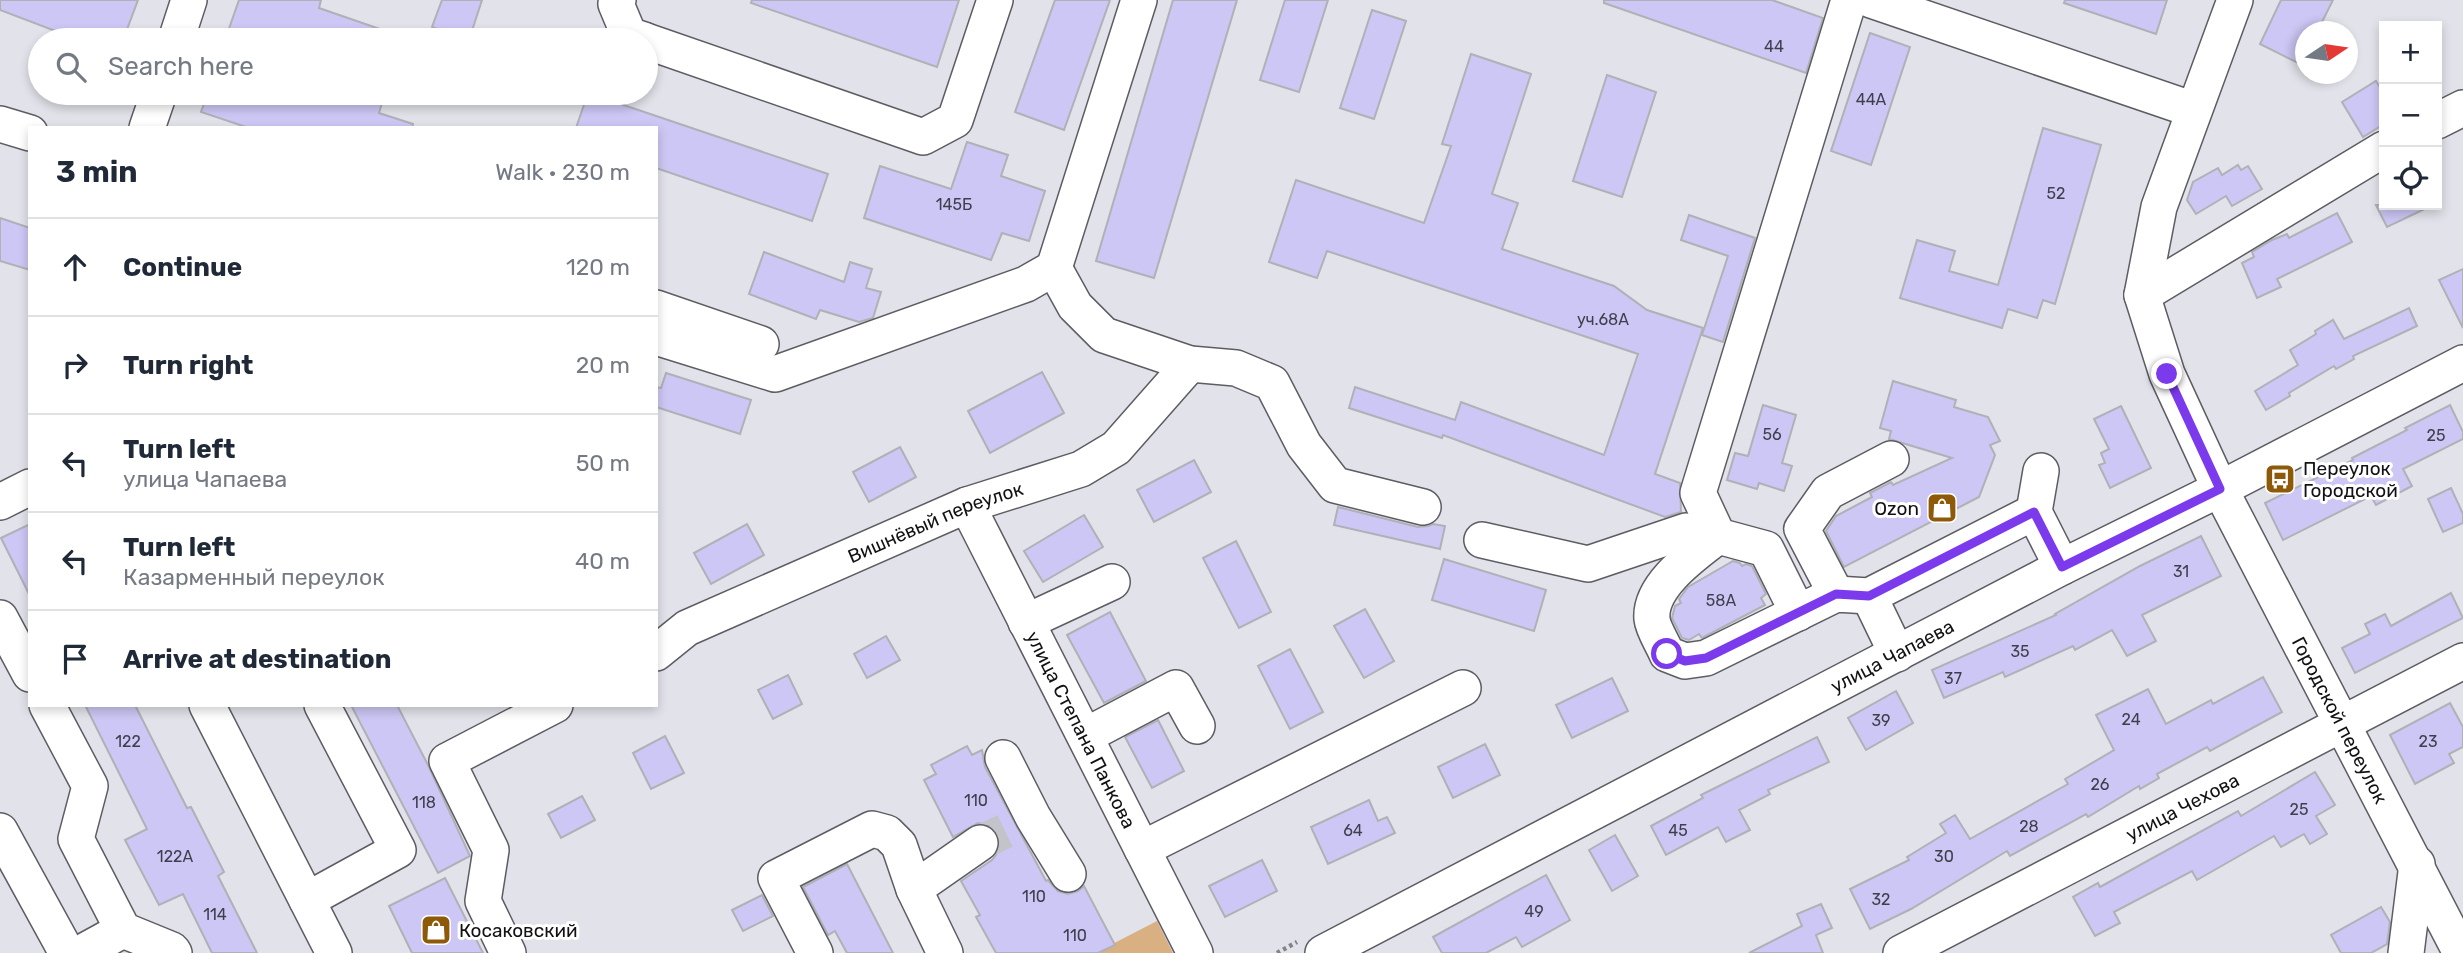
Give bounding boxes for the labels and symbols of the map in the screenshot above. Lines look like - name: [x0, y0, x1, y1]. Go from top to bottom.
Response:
- north arrow: [2295, 21, 2358, 84]
- house number: 44: [1764, 37, 1784, 56]
- house number: 44А: [1856, 90, 1887, 109]
- house number: 52: [2047, 184, 2065, 203]
- house number: 145Б: [936, 195, 972, 214]
- house number: уч.68А: [1577, 310, 1629, 329]
- route end: [2151, 358, 2182, 389]
- house number: 56: [1762, 425, 1782, 444]
- house number: 25: [2427, 426, 2445, 445]
- place label: Переулок Городской: [2303, 457, 2398, 502]
- bus stop icon: Переулок Городской: [2263, 462, 2297, 496]
- street label: Вишнёвый переулок: [844, 477, 1026, 568]
- shop icon: Ozon: [1925, 491, 1959, 525]
- place label: Ozon: [1874, 497, 1919, 520]
- house number: 31: [2173, 562, 2189, 581]
- house number: 58А: [1706, 591, 1736, 610]
- street label: улица Чапаева: [1827, 614, 1958, 697]
- street label: улица Степана Панкова: [1022, 627, 1141, 832]
- street label: Городской переулок: [2287, 633, 2393, 807]
- route start: [1651, 638, 1682, 669]
- house number: 35: [2010, 642, 2030, 661]
- house number: 37: [1944, 669, 1962, 688]
- house number: 24: [2121, 710, 2141, 729]
- house number: 39: [1871, 711, 1891, 730]
- house number: 122: [115, 732, 141, 751]
- house number: 23: [2418, 732, 2438, 751]
- street label: улица Чехова: [2122, 768, 2243, 846]
- house number: 26: [2090, 775, 2110, 794]
- house number: 110: [964, 791, 988, 810]
- house number: 118: [412, 793, 436, 812]
- house number: 25: [2290, 800, 2308, 819]
- house number: 28: [2019, 817, 2039, 836]
- house number: 64: [1343, 821, 1363, 840]
- house number: 45: [1668, 821, 1688, 840]
- house number: 122А: [157, 847, 193, 866]
- house number: 30: [1934, 847, 1954, 866]
- house number: 110: [1022, 887, 1046, 906]
- house number: 32: [1871, 890, 1891, 909]
- house number: 49: [1524, 902, 1544, 921]
- house number: 114: [203, 905, 227, 924]
- shop icon: Косаковский: [419, 913, 453, 947]
- place label: Косаковский: [459, 919, 578, 942]
- house number: 110: [1063, 926, 1087, 945]

